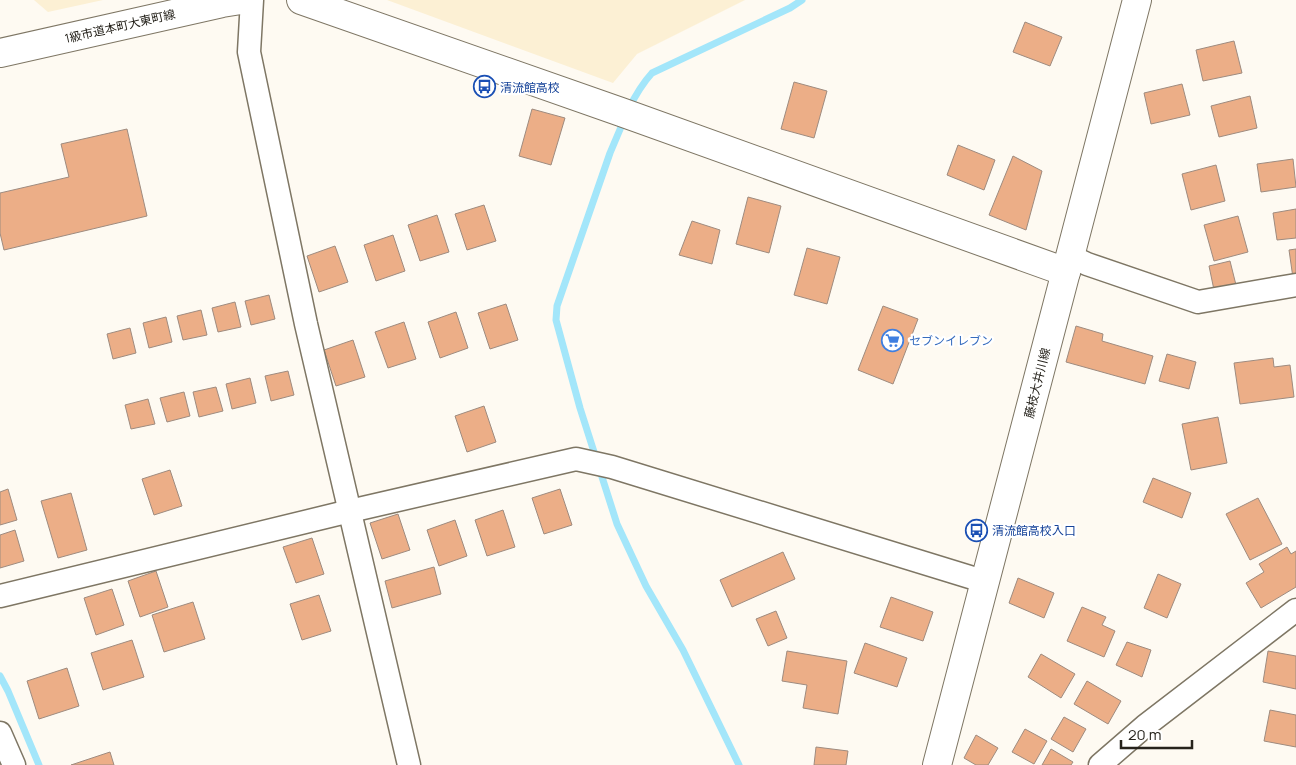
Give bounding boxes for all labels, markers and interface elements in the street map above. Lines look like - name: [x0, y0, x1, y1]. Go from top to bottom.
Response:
- street label: 1級市道本町大東町線: [63, 5, 177, 47]
- bus stop icon: 清流館高校: [472, 75, 496, 99]
- place label: 清流館高校: [500, 79, 560, 96]
- supermarket icon: セブンイレブン: [881, 328, 905, 352]
- place label: セブンイレブン: [909, 332, 993, 349]
- street label: 藤枝大井川線: [1020, 346, 1054, 420]
- bus stop icon: 清流館高校入口: [964, 518, 988, 542]
- place label: 清流館高校入口: [992, 522, 1076, 539]
- scale bar: [1121, 718, 1192, 750]
- text: 20 m: [1128, 724, 1161, 745]

